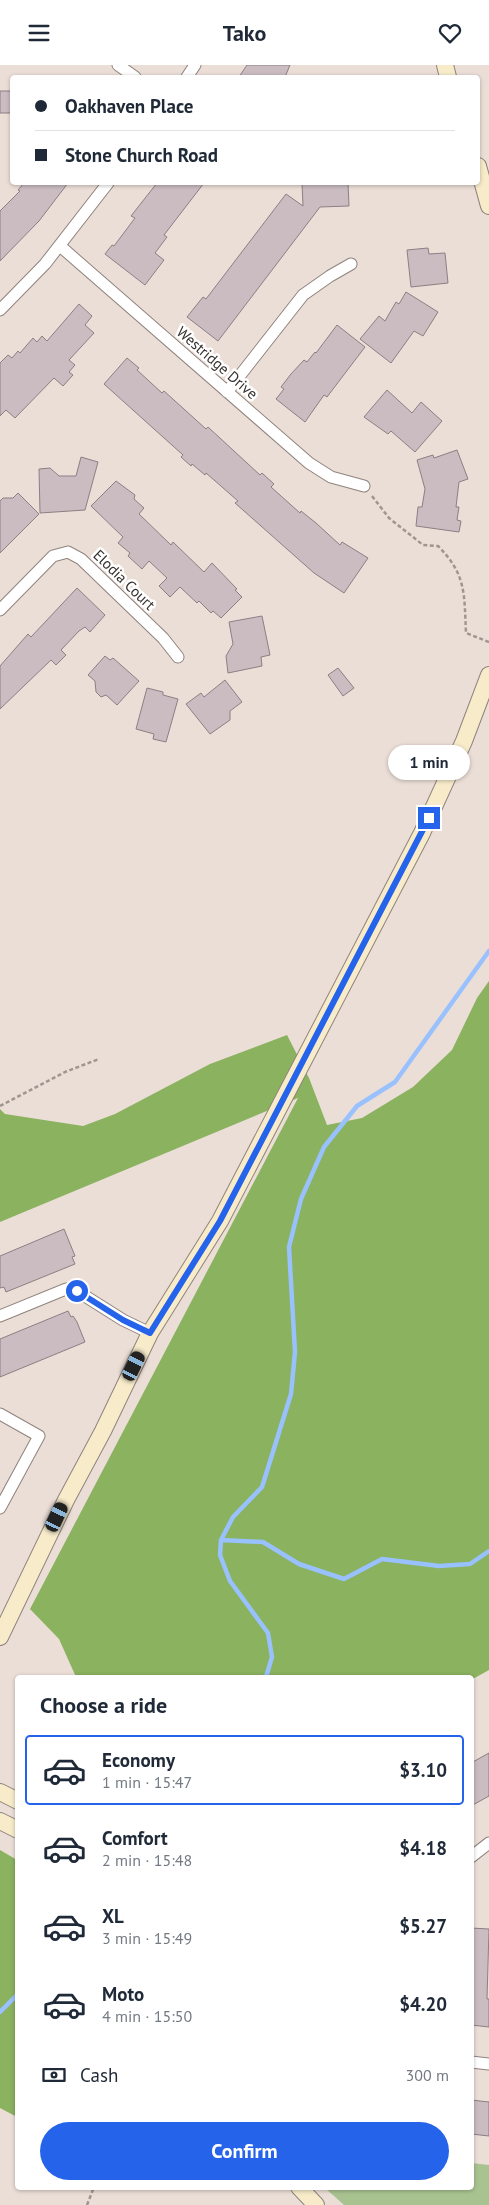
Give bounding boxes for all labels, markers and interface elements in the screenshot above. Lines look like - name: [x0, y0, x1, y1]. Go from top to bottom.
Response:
- icon: menu: [25, 19, 53, 47]
- text: Tako: [223, 19, 266, 47]
- icon: heart: [436, 19, 464, 47]
- text: Oakhaven Place: [65, 94, 193, 118]
- text: Stone Church Road: [65, 143, 218, 167]
- street label: Westridge Drive: [173, 322, 262, 403]
- street label: Elodia Court: [89, 545, 159, 614]
- callout: 1 min: [388, 745, 470, 781]
- text: 1 min: [409, 752, 449, 772]
- route end: [418, 807, 440, 829]
- route start: [66, 1280, 88, 1302]
- car: [120, 1349, 147, 1383]
- car: [43, 1500, 70, 1534]
- text: Choose a ride: [40, 1691, 167, 1719]
- icon: car: [42, 1748, 87, 1793]
- text: Economy: [102, 1748, 175, 1772]
- text: $3.10: [399, 1758, 447, 1782]
- text: 1 min · 15:47: [102, 1772, 192, 1792]
- icon: car: [42, 1826, 87, 1871]
- text: Comfort: [102, 1826, 168, 1850]
- text: $4.18: [399, 1836, 447, 1860]
- text: 2 min · 15:48: [102, 1850, 192, 1870]
- icon: car: [42, 1904, 87, 1949]
- text: XL: [102, 1904, 124, 1928]
- text: $5.27: [399, 1914, 447, 1938]
- text: 3 min · 15:49: [102, 1928, 192, 1948]
- icon: car: [42, 1982, 87, 2027]
- text: Moto: [102, 1982, 144, 2006]
- text: $4.20: [399, 1992, 447, 2016]
- text: 4 min · 15:50: [102, 2006, 192, 2026]
- icon: cash: [40, 2061, 68, 2089]
- text: Cash: [80, 2063, 118, 2087]
- text: 300 m: [406, 2065, 449, 2085]
- button: Confirm: [40, 2122, 449, 2180]

